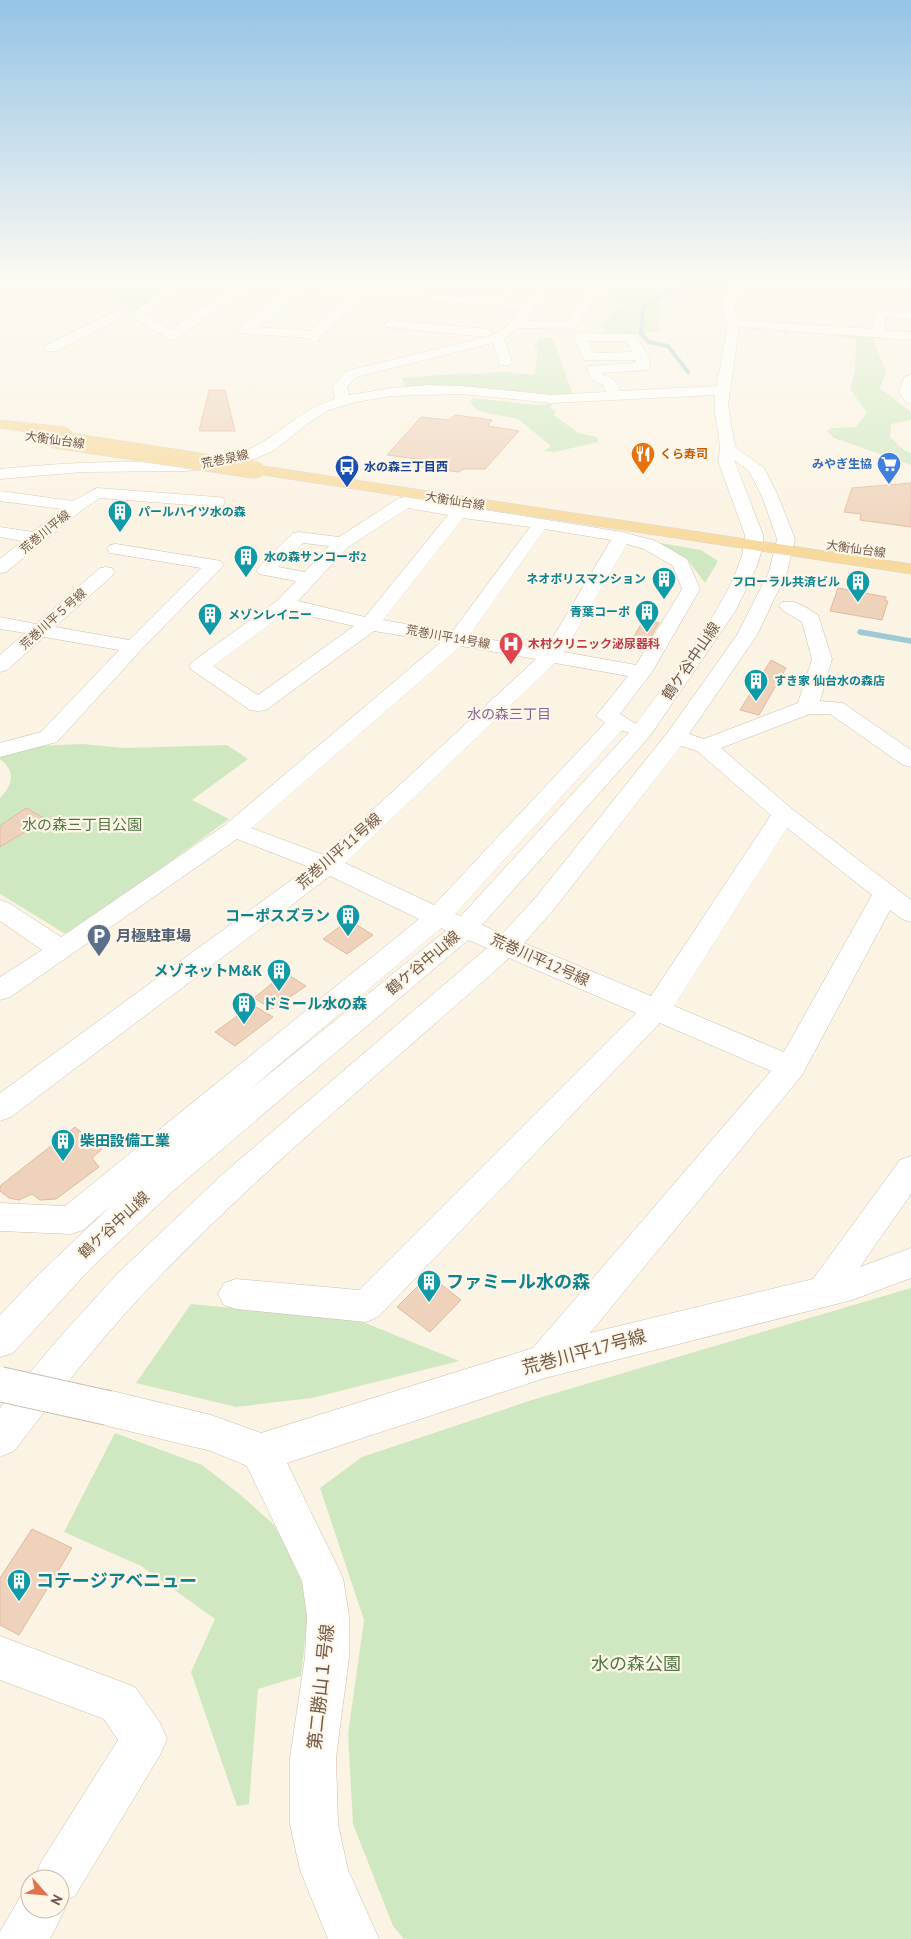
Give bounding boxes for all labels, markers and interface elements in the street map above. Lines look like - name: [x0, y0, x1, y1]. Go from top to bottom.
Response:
- street label: 大衡仙台線: [24, 428, 86, 451]
- restaurant icon: くら寿司: [630, 441, 656, 475]
- street label: 荒巻泉線: [200, 446, 250, 471]
- place label: くら寿司: [660, 446, 708, 461]
- supermarket icon: みやぎ生協: [876, 451, 902, 485]
- bus stop icon: 水の森三丁目西: [334, 454, 360, 488]
- place label: みやぎ生協: [812, 456, 872, 471]
- place label: 水の森三丁目西: [364, 459, 448, 474]
- street label: 大衡仙台線: [424, 488, 486, 513]
- building icon: パールハイツ水の森: [107, 499, 133, 533]
- place label: パールハイツ水の森: [138, 504, 246, 519]
- street label: 荒巻川平線: [17, 507, 73, 556]
- street label: 大衡仙台線: [825, 537, 887, 560]
- building icon: 水の森サンコーポ2: [233, 544, 259, 578]
- place label: 水の森サンコーポ2: [264, 549, 367, 564]
- building icon: ネオポリスマンション: [651, 566, 677, 600]
- building icon: フローラル共済ビル: [845, 569, 871, 603]
- place label: ネオポリスマンション: [526, 571, 646, 586]
- place label: フローラル共済ビル: [732, 574, 840, 589]
- street label: 荒巻川平５号線: [16, 585, 89, 652]
- building icon: 青葉コーポ: [634, 599, 660, 633]
- building icon: メゾンレイニー: [197, 602, 223, 636]
- place label: 青葉コーポ: [570, 604, 630, 619]
- place label: メゾンレイニー: [228, 607, 312, 622]
- street label: 鶴ケ谷中山線: [658, 618, 724, 703]
- street label: 荒巻川平14号線: [405, 622, 491, 651]
- hospital icon: 木村クリニック泌尿器科: [498, 631, 524, 665]
- place label: 木村クリニック泌尿器科: [528, 636, 660, 651]
- building icon: すき家 仙台水の森店: [743, 668, 769, 702]
- place label: すき家 仙台水の森店: [774, 673, 885, 688]
- district label: 水の森三丁目: [467, 705, 551, 723]
- street label: 荒巻川平11号線: [292, 809, 385, 893]
- park label: 水の森三丁目公園: [22, 815, 142, 834]
- building icon: コーポスズラン: [335, 903, 361, 937]
- place label: コーポスズラン: [225, 906, 330, 925]
- parking icon: 月極駐車場: [86, 923, 112, 957]
- place label: 月極駐車場: [116, 926, 191, 945]
- street label: 鶴ケ谷中山線: [382, 926, 463, 999]
- street label: 荒巻川平12号線: [488, 929, 593, 990]
- building icon: メゾネットM&K: [266, 958, 292, 992]
- place label: メゾネットM&K: [153, 961, 263, 980]
- building icon: ドミール水の森: [231, 991, 257, 1025]
- place label: ドミール水の森: [262, 994, 367, 1013]
- building icon: 柴田設備工業: [50, 1128, 76, 1162]
- place label: 柴田設備工業: [80, 1131, 170, 1150]
- street label: 鶴ケ谷中山線: [74, 1187, 153, 1262]
- building icon: ファミール水の森: [416, 1269, 442, 1303]
- place label: ファミール水の森: [446, 1270, 590, 1293]
- street label: 荒巻川平17号線: [519, 1324, 648, 1379]
- building icon: コテージアベニュー: [6, 1568, 32, 1602]
- place label: コテージアベニュー: [36, 1569, 197, 1592]
- street label: 第二勝山１号線: [302, 1623, 339, 1751]
- park label: 水の森公園: [591, 1652, 681, 1675]
- north arrow: [20, 1869, 70, 1919]
- text: N: [46, 1892, 67, 1908]

